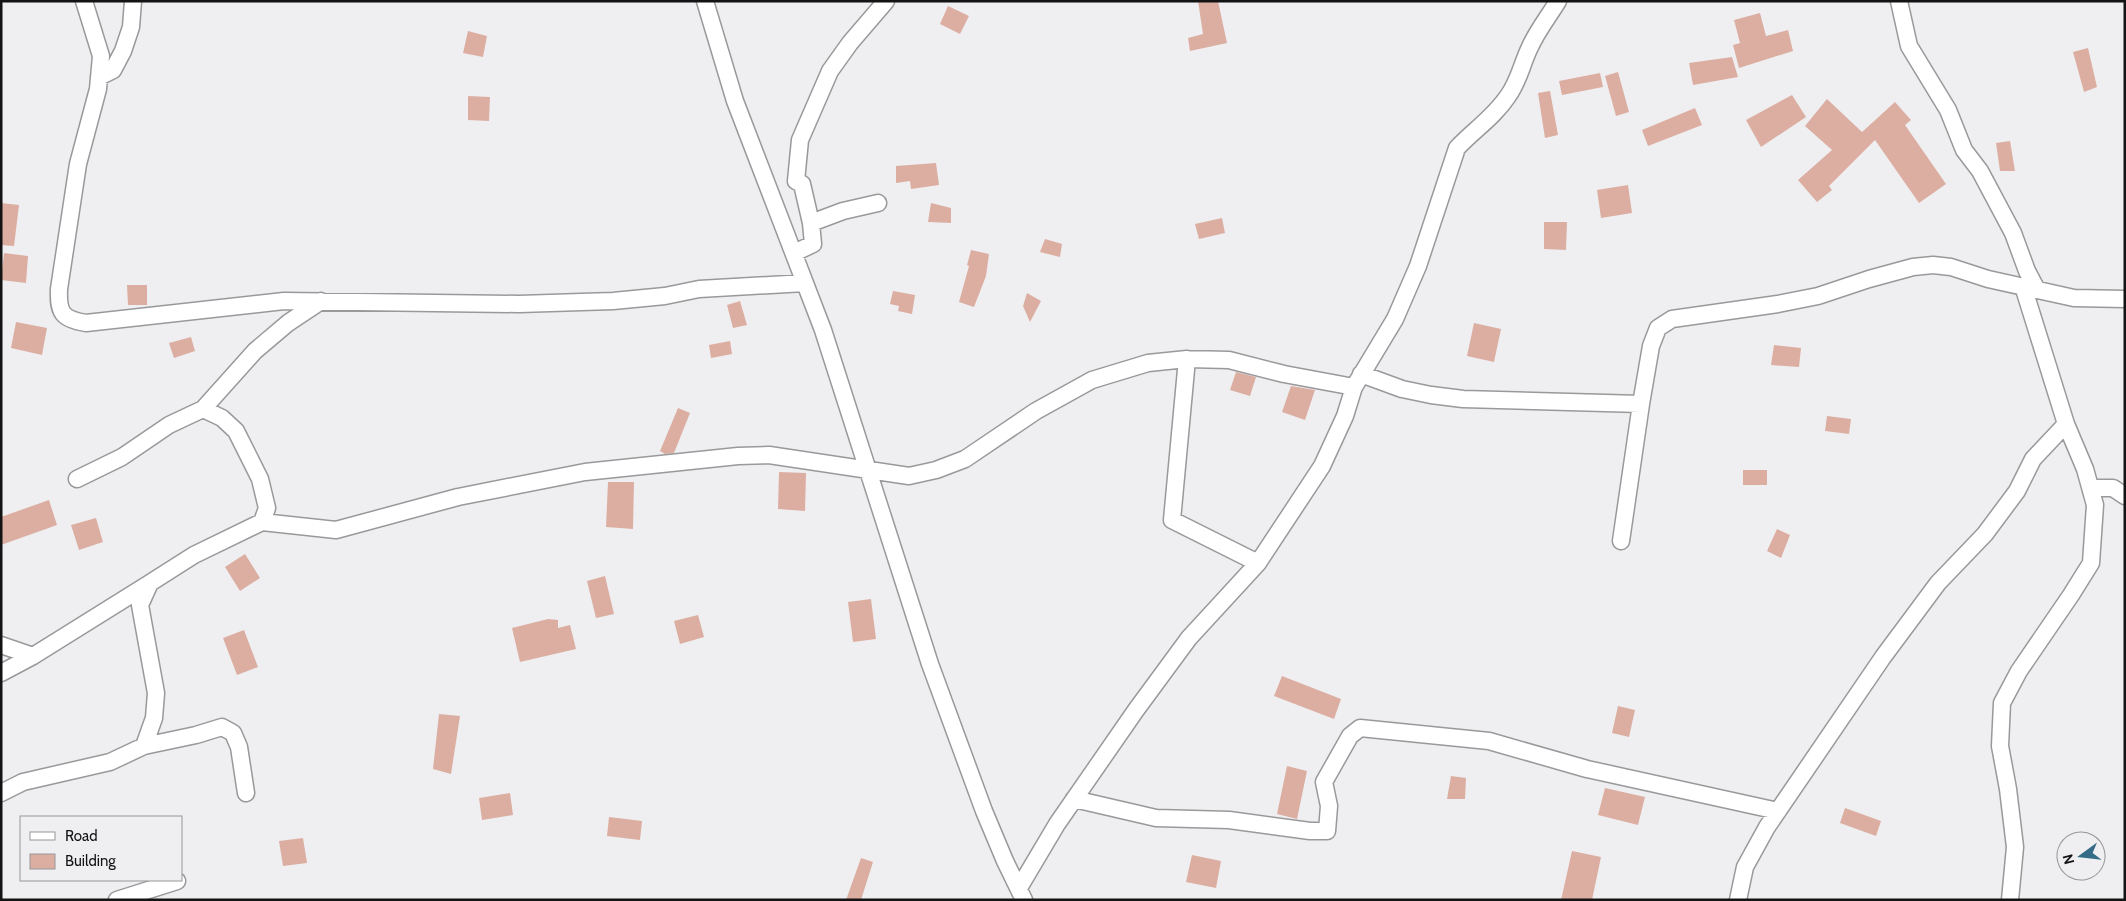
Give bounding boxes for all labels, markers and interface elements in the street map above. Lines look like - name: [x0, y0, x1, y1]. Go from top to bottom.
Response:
- legend: [20, 816, 182, 881]
- text: Road: [65, 827, 98, 845]
- north arrow: [2056, 831, 2106, 881]
- text: Building: [65, 852, 116, 870]
- text: N: [2058, 852, 2078, 866]

